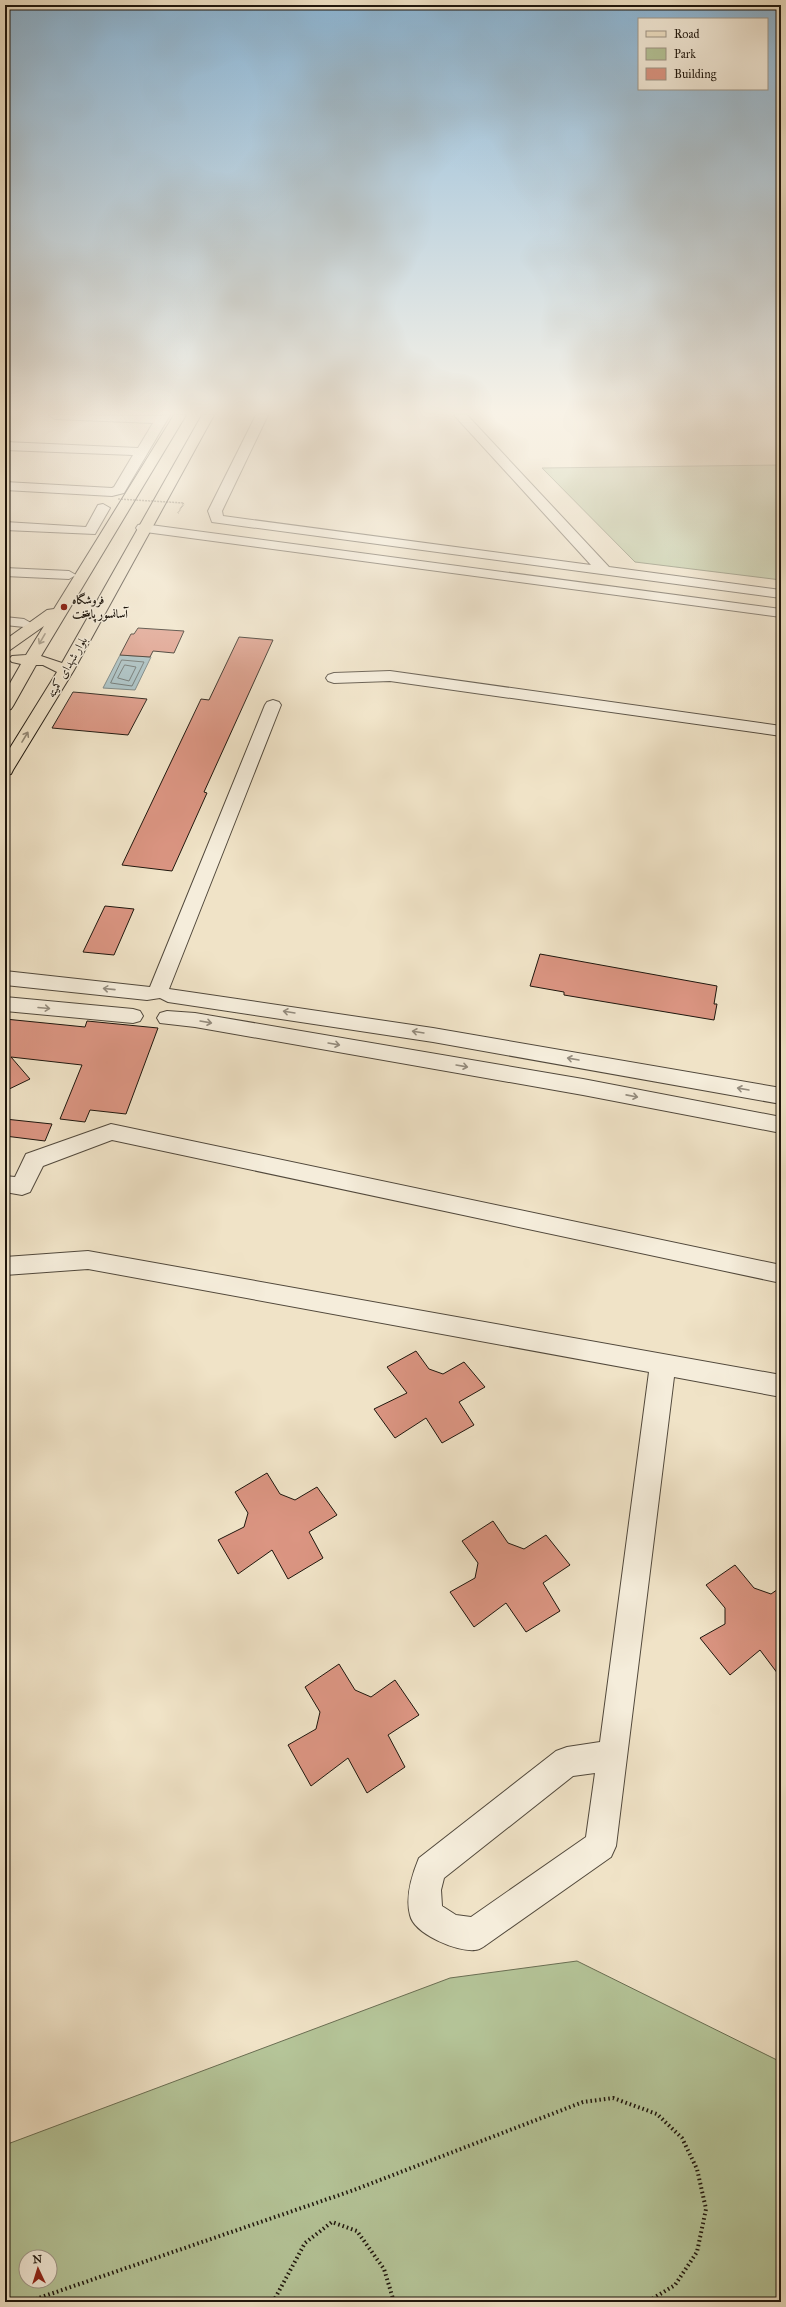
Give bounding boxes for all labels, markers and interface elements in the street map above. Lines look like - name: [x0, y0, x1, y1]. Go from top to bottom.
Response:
- legend: [638, 18, 768, 90]
- text: Road: [674, 27, 700, 41]
- text: Park: [674, 47, 696, 61]
- text: Building: [674, 67, 717, 82]
- place label: فروشگاه آسانسور پایتخت: [72, 592, 129, 623]
- marker: فروشگاه آسانسور پایتخت: [59, 602, 69, 612]
- one-way arrow: [37, 633, 45, 645]
- street label: بلوار شهدای کمیته: [44, 634, 91, 701]
- one-way arrow: [22, 731, 30, 743]
- one-way arrow: [103, 985, 116, 993]
- one-way arrow: [37, 1004, 50, 1011]
- one-way arrow: [283, 1008, 296, 1016]
- one-way arrow: [199, 1018, 212, 1026]
- one-way arrow: [412, 1028, 425, 1036]
- one-way arrow: [327, 1040, 340, 1048]
- one-way arrow: [567, 1055, 580, 1063]
- one-way arrow: [455, 1062, 468, 1070]
- one-way arrow: [737, 1085, 750, 1093]
- one-way arrow: [625, 1092, 638, 1100]
- north arrow: [18, 2249, 58, 2289]
- text: N: [32, 2253, 43, 2266]

